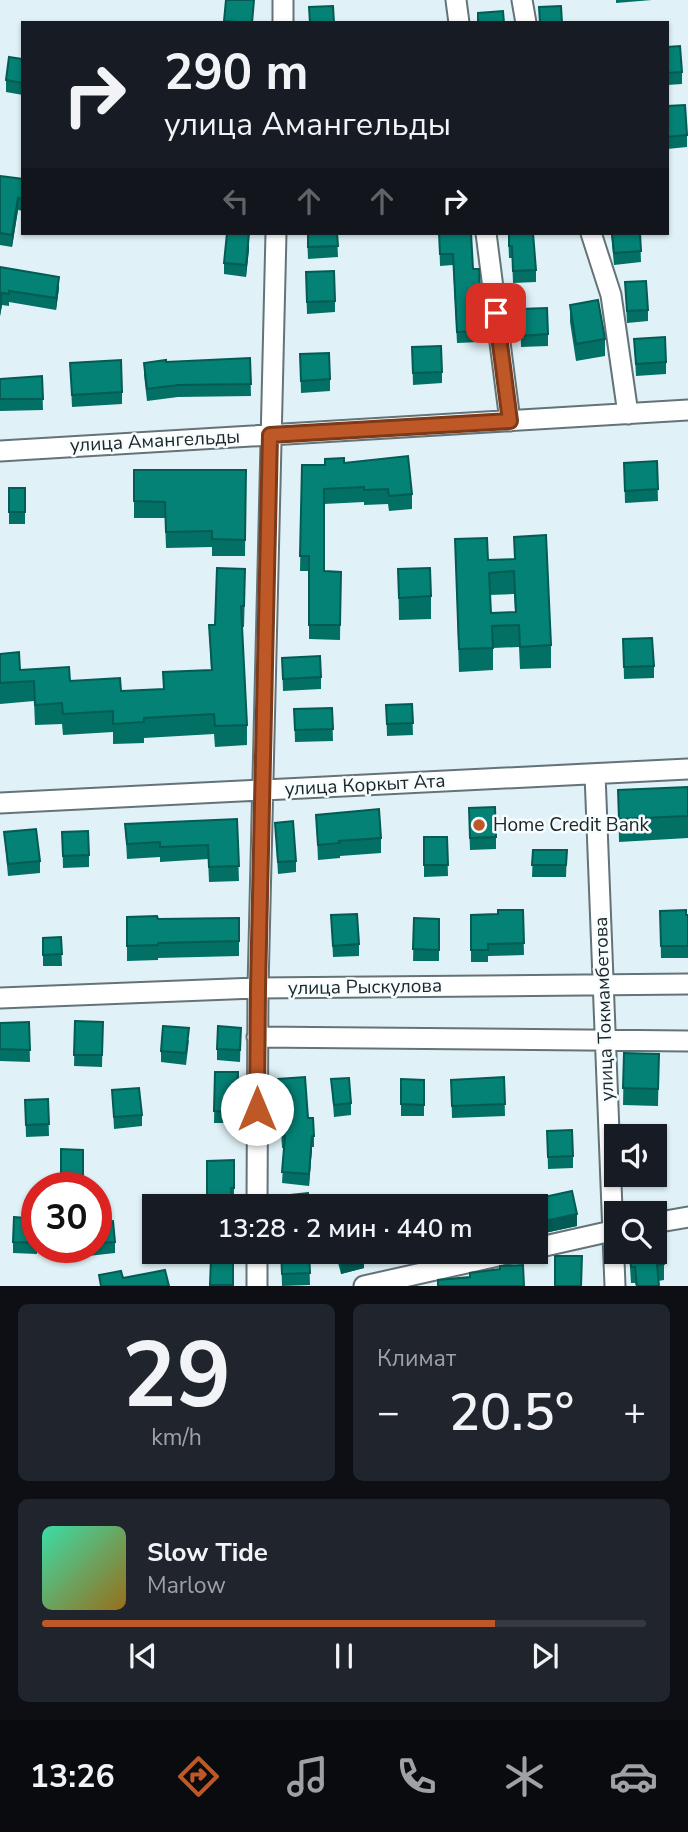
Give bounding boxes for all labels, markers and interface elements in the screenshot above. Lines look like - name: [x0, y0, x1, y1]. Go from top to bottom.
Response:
- text: 290 m: [164, 39, 308, 106]
- icon: right: [49, 49, 140, 140]
- text: улица Амангельды: [164, 103, 451, 146]
- icon: left: [217, 182, 255, 220]
- icon: ahead: [290, 182, 328, 220]
- icon: ahead: [363, 182, 401, 220]
- icon: right: [436, 182, 474, 220]
- pin: [466, 283, 526, 343]
- icon: arrive: [477, 294, 515, 332]
- street label: улица Амангельды: [69, 424, 241, 458]
- street label: улица Коркыт Ата: [284, 768, 446, 802]
- place label: Home Credit Bank: [493, 812, 650, 838]
- marker: Home Credit Bank: [471, 817, 487, 833]
- street label: улица Токмамбетова: [588, 916, 620, 1102]
- street label: улица Рыскулова: [288, 973, 442, 1001]
- position arrow: [220, 1072, 294, 1146]
- map controls: [604, 1124, 667, 1264]
- button: sound: [604, 1124, 667, 1187]
- speed limit sign: 30: [21, 1172, 112, 1263]
- button: search: [604, 1201, 667, 1264]
- text: 13:28 · 2 мин · 440 m: [217, 1211, 473, 1246]
- text: 29: [122, 1314, 231, 1438]
- text: Климат: [377, 1343, 456, 1374]
- text: 20.5°: [449, 1377, 574, 1448]
- text: −: [377, 1387, 400, 1438]
- text: +: [623, 1387, 646, 1438]
- text: km/h: [151, 1422, 202, 1453]
- text: Slow Tide: [147, 1535, 268, 1570]
- text: Marlow: [147, 1570, 226, 1601]
- icon: previous: [124, 1637, 162, 1675]
- icon: pause: [325, 1637, 363, 1675]
- icon: next: [526, 1637, 564, 1675]
- icon: directions: [174, 1752, 223, 1801]
- icon: music: [283, 1752, 332, 1801]
- icon: phone: [392, 1752, 441, 1801]
- icon: climate: [500, 1752, 549, 1801]
- icon: car: [609, 1752, 658, 1801]
- text: 13:26: [30, 1755, 115, 1798]

